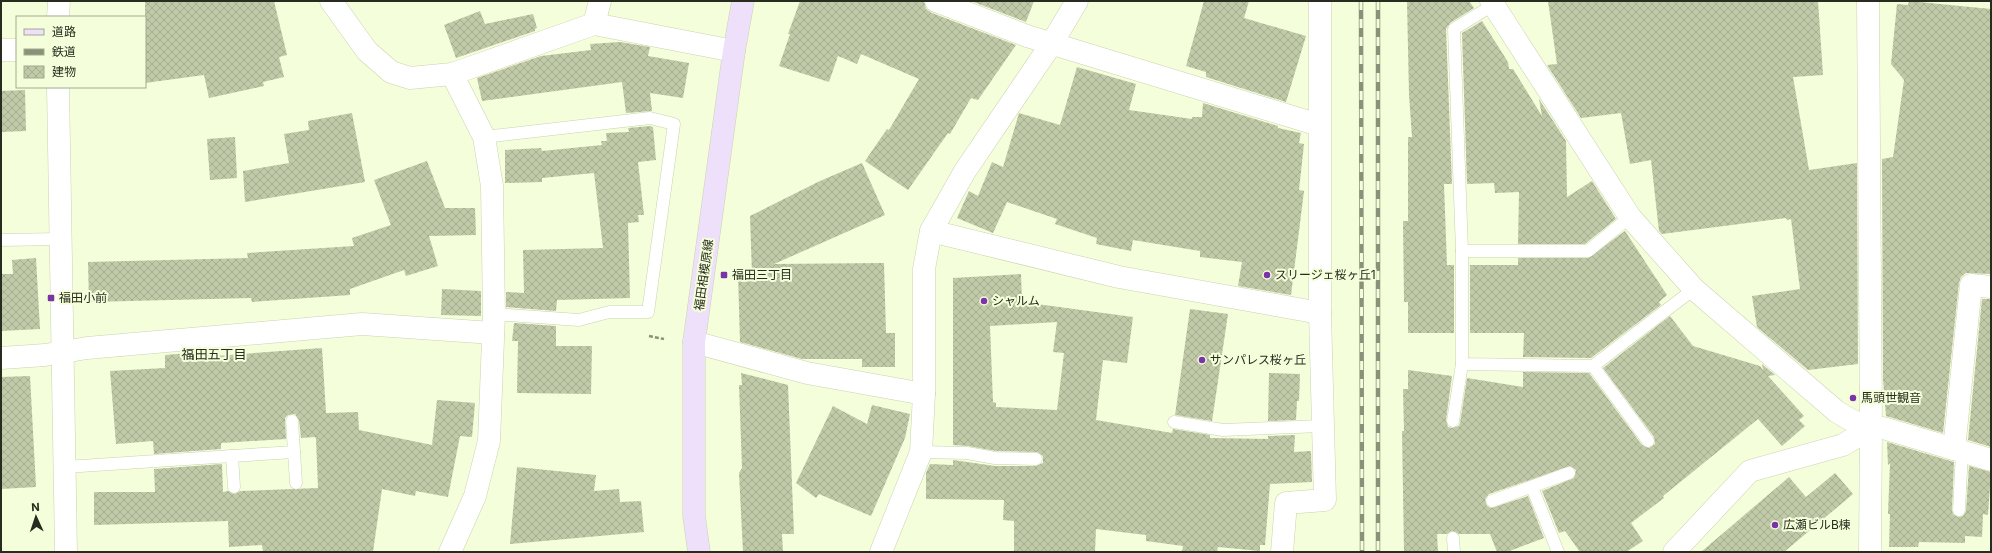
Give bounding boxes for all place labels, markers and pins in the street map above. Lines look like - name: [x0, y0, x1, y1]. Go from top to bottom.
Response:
- place label: 福田三丁目: [732, 267, 792, 282]
- place label: スリージェ桜ヶ丘1: [1275, 267, 1376, 282]
- marker: 福田三丁目: [719, 270, 729, 280]
- marker: スリージェ桜ヶ丘1: [1262, 270, 1272, 280]
- place label: 福田小前: [59, 290, 107, 305]
- marker: 福田小前: [46, 293, 56, 303]
- place label: シャルム: [992, 293, 1040, 308]
- marker: シャルム: [979, 296, 989, 306]
- place label: サンパレス桜ヶ丘: [1210, 352, 1306, 367]
- marker: サンパレス桜ヶ丘: [1197, 355, 1207, 365]
- place label: 馬頭世観音: [1861, 390, 1921, 405]
- marker: 馬頭世観音: [1848, 393, 1858, 403]
- place label: 広瀬ビルB棟: [1783, 517, 1851, 532]
- marker: 広瀬ビルB棟: [1770, 520, 1780, 530]

